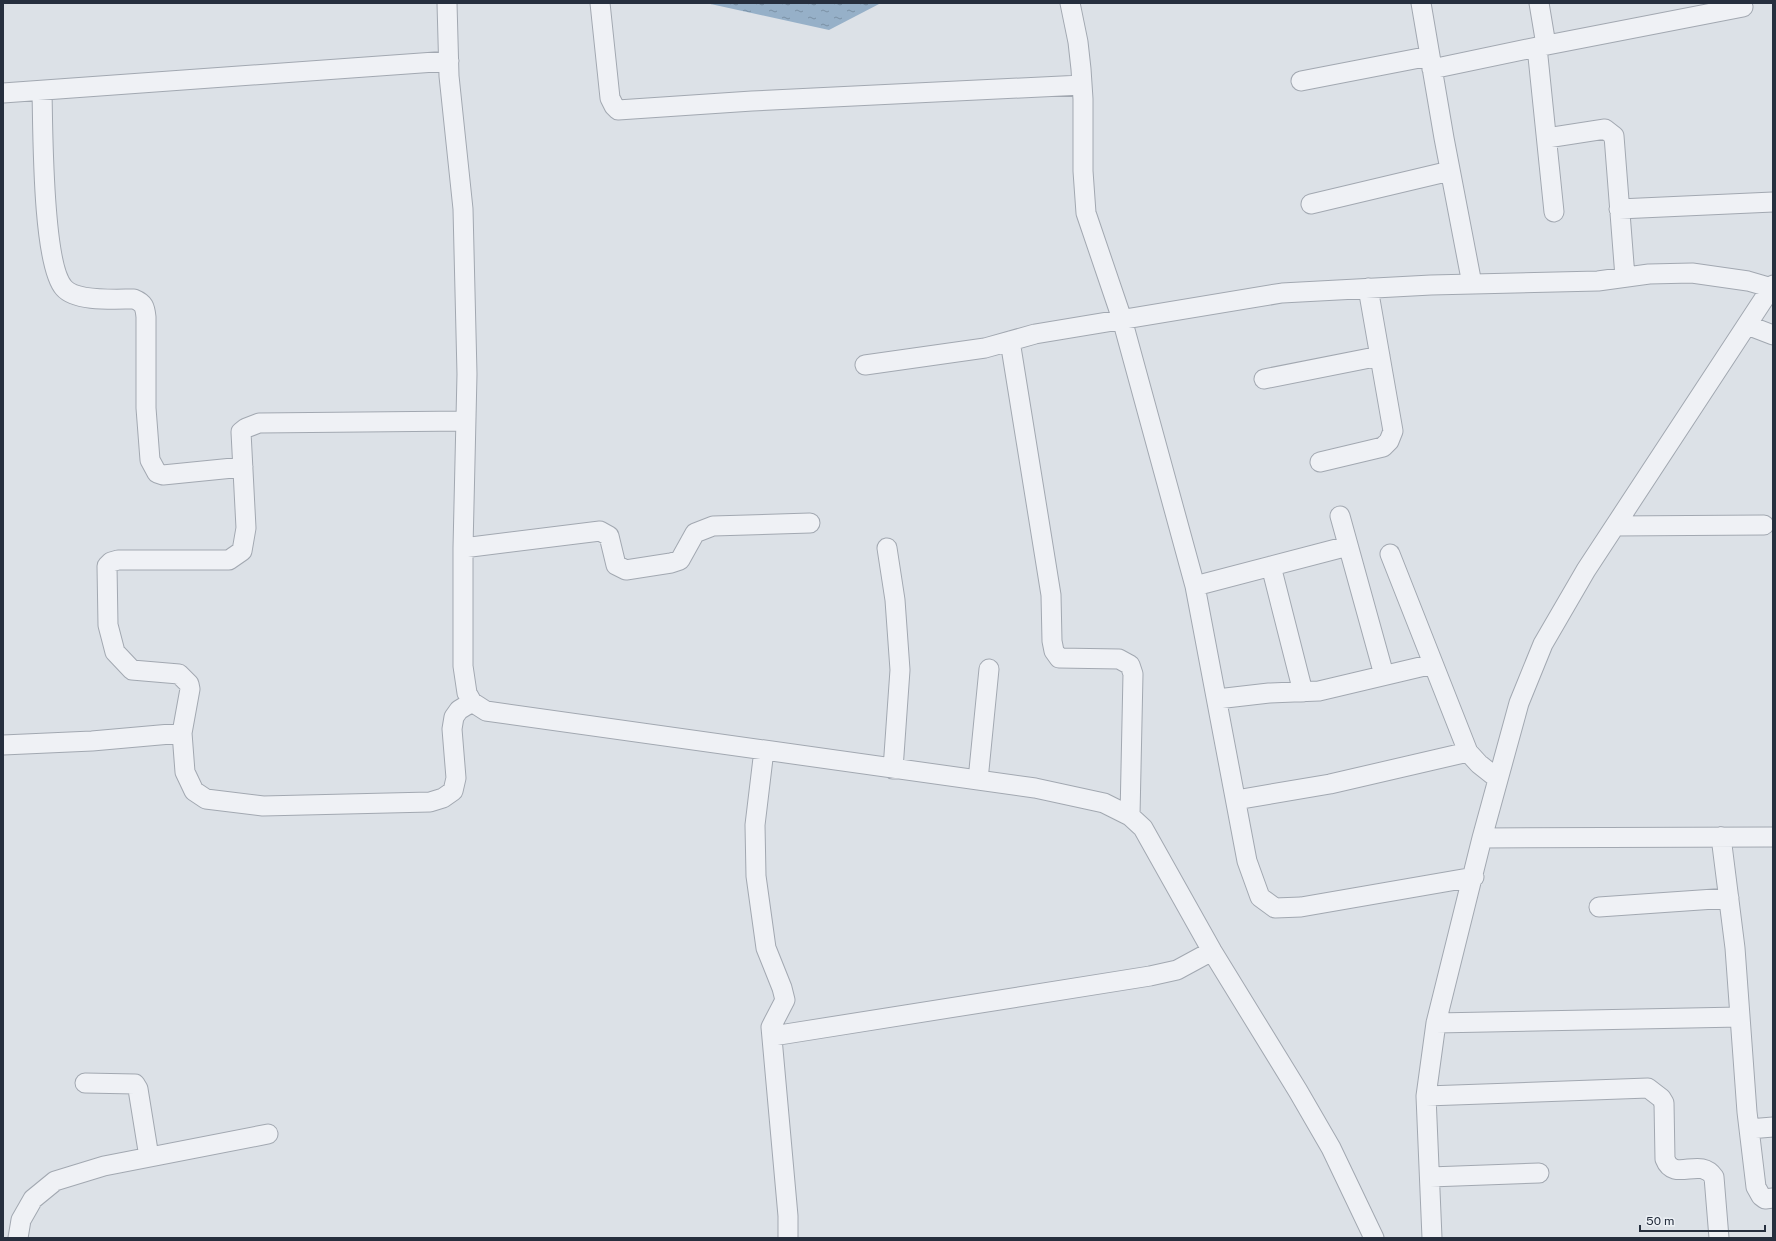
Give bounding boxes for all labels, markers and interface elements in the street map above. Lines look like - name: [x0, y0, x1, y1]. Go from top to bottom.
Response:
- scale bar: [1640, 1207, 1765, 1233]
- text: 50 m: [1646, 1214, 1674, 1228]

